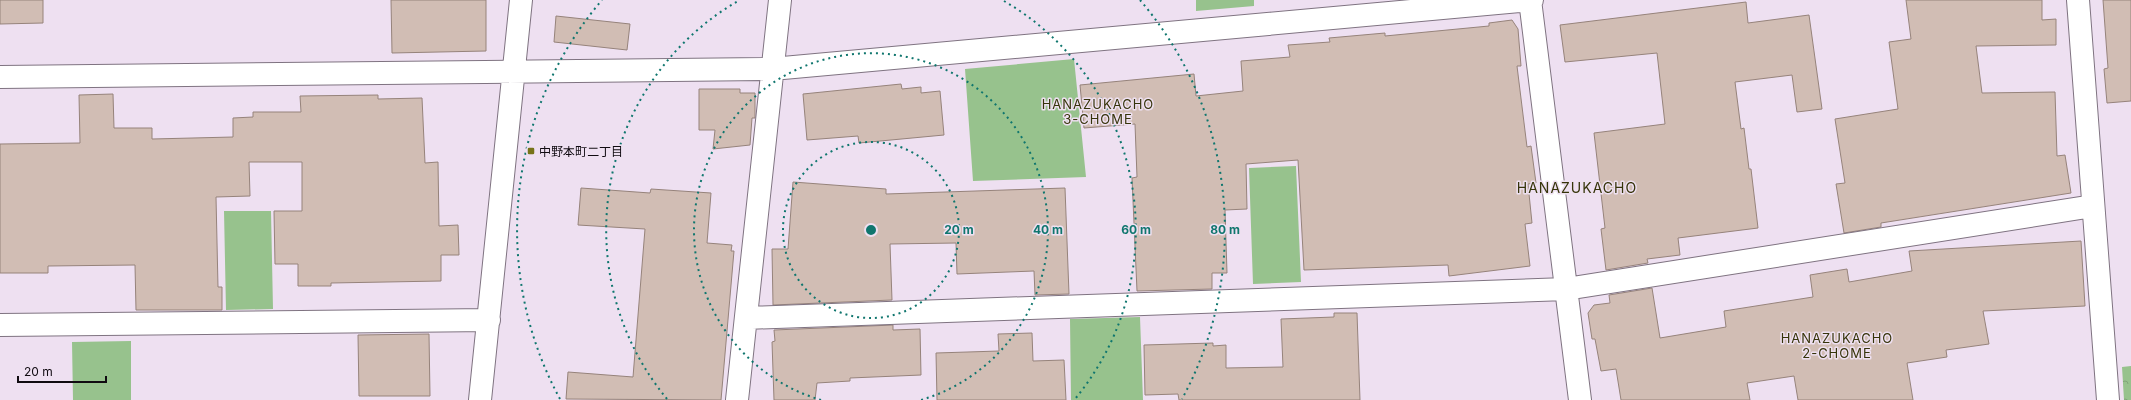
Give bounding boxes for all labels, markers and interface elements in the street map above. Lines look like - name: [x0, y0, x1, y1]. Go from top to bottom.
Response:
- district label: HANAZUKACHO 3-CHOME: [1042, 96, 1154, 127]
- place label: 中野本町二丁目: [539, 144, 623, 159]
- marker: 中野本町二丁目: [526, 146, 536, 156]
- district label: HANAZUKACHO: [1517, 179, 1637, 196]
- text: 20 m: [944, 222, 974, 237]
- text: 40 m: [1033, 222, 1063, 237]
- text: 60 m: [1121, 222, 1151, 237]
- text: 80 m: [1210, 222, 1240, 237]
- centre of rings: [864, 223, 878, 237]
- district label: HANAZUKACHO 2-CHOME: [1781, 330, 1893, 361]
- scale bar: [18, 358, 106, 384]
- text: 20 m: [24, 364, 53, 379]

